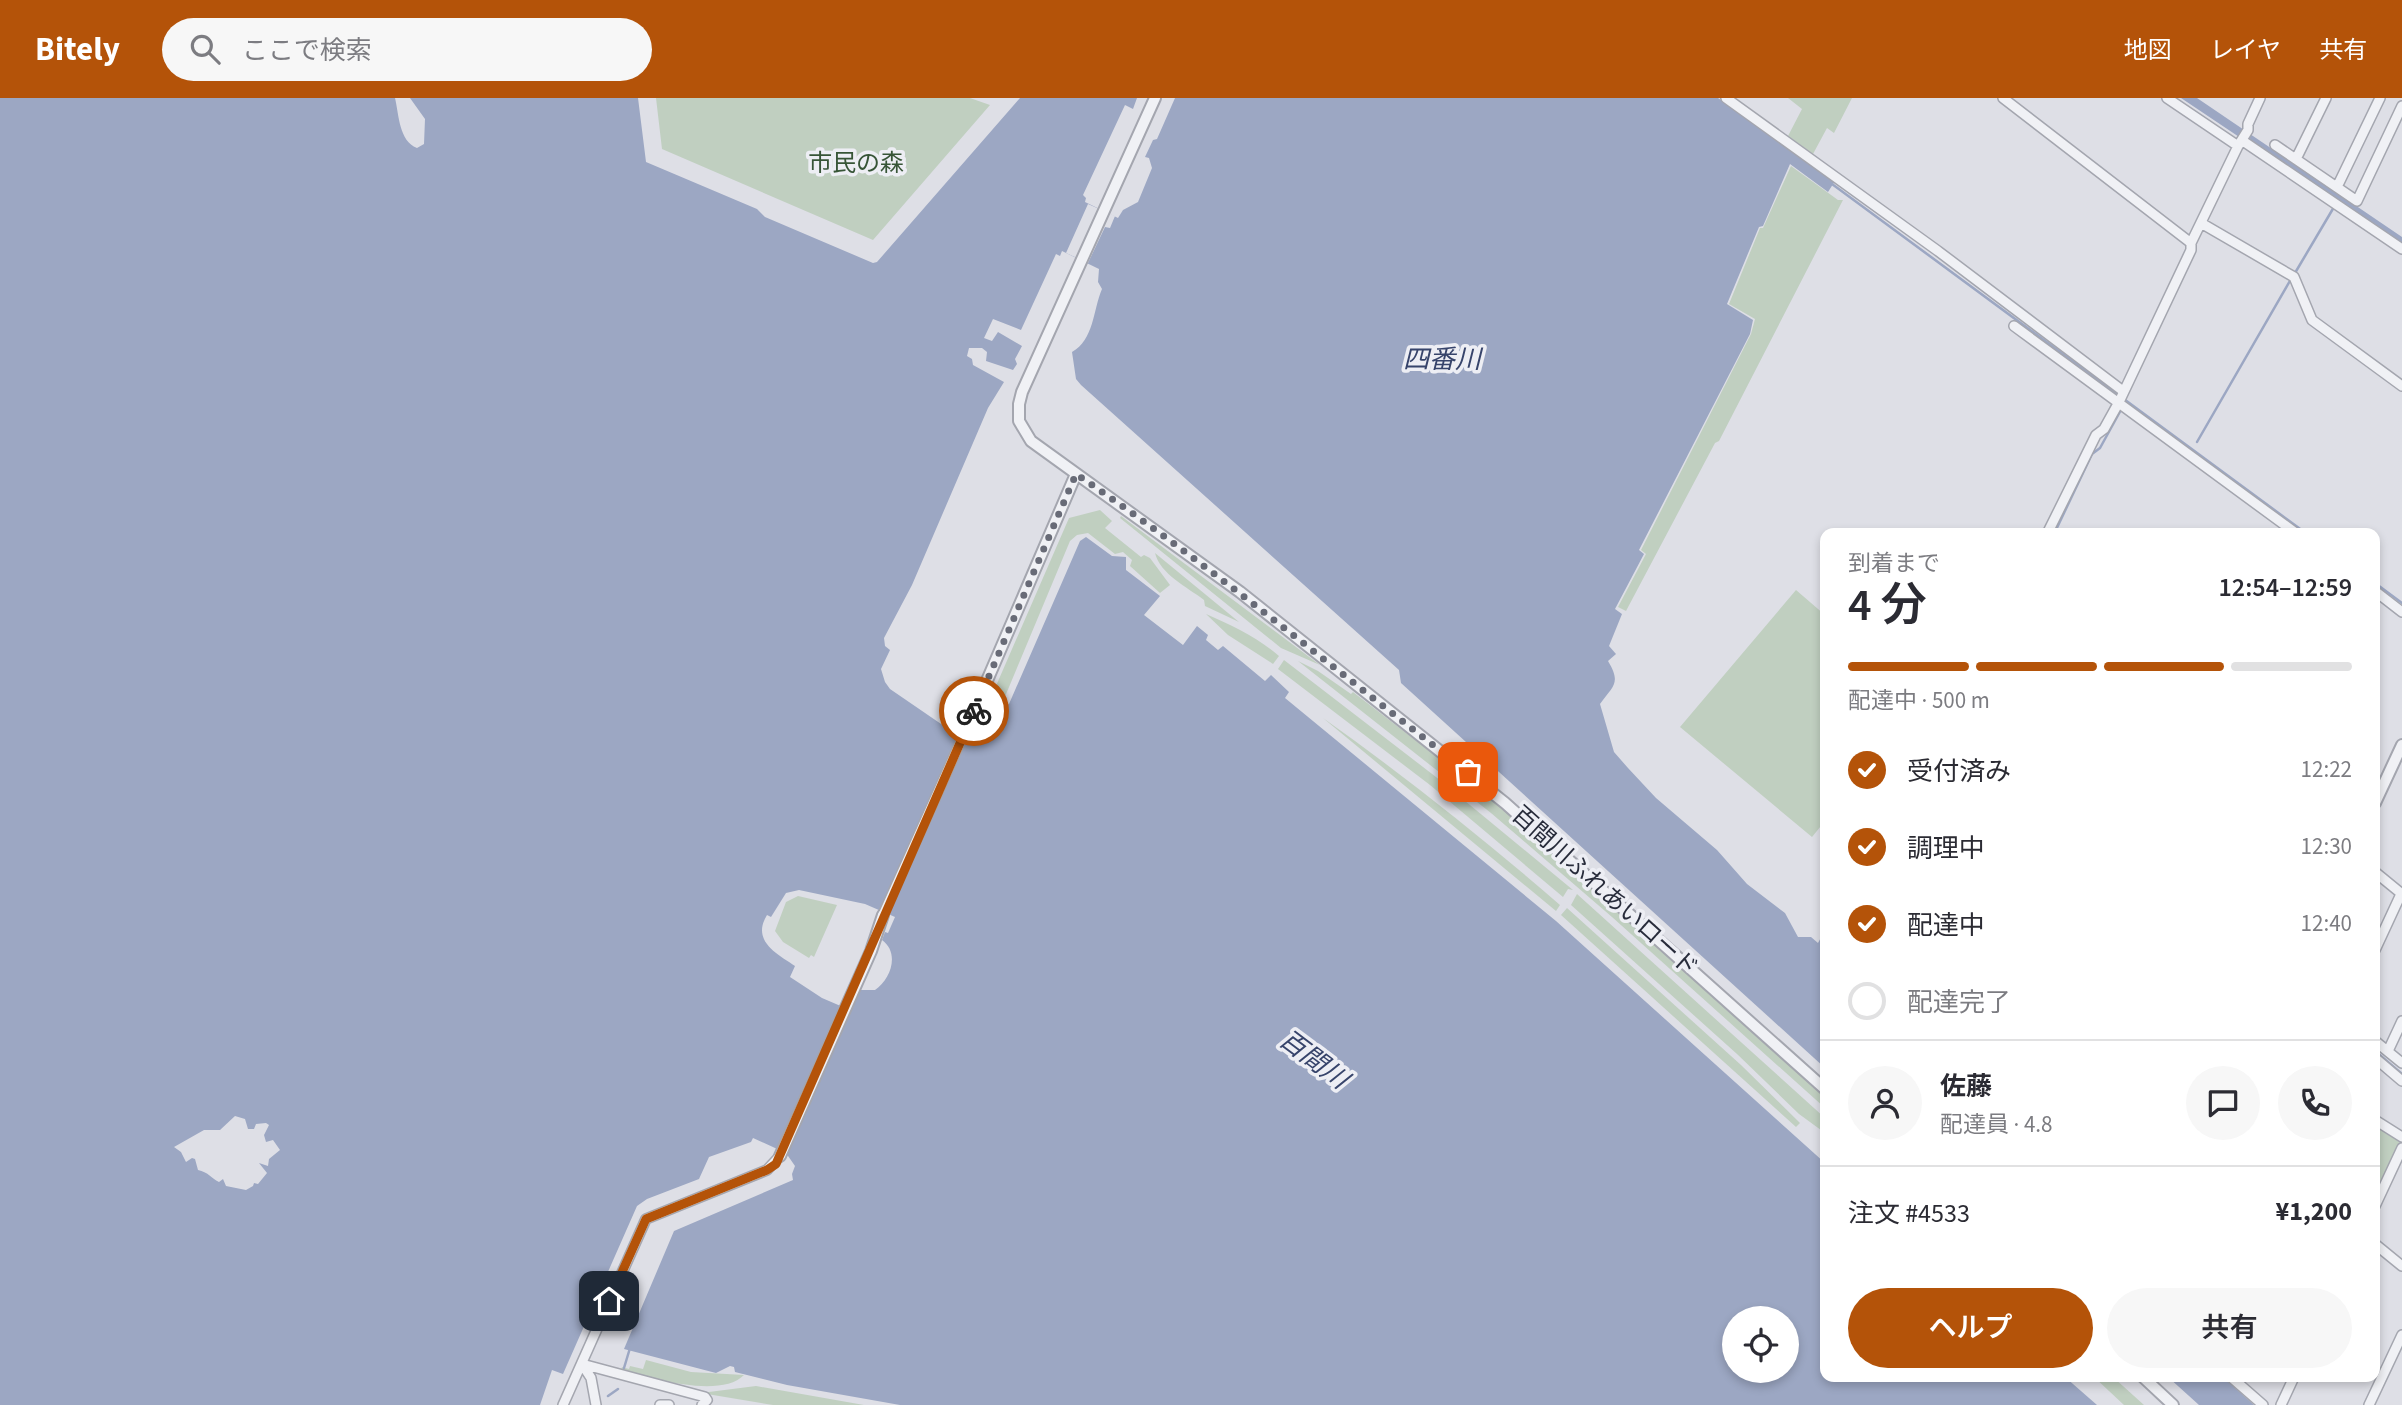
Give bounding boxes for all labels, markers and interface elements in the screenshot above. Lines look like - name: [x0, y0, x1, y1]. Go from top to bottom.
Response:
- search box: [162, 18, 652, 81]
- text: Bitely: [35, 26, 120, 73]
- icon: search: [186, 30, 224, 68]
- text: ここで検索: [242, 32, 372, 69]
- text: 地図: [2124, 33, 2172, 68]
- text: レイヤ: [2210, 33, 2281, 68]
- text: 共有: [2319, 33, 2367, 68]
- park label: 市民の森: [808, 146, 904, 181]
- water label: 四番川: [1403, 341, 1484, 378]
- text: 到着まで: [1848, 547, 1940, 580]
- text: 12:54–12:59: [2219, 569, 2352, 606]
- text: 4 分: [1848, 573, 1927, 638]
- courier: [939, 676, 1009, 746]
- text: 配達中 · 500 m: [1848, 684, 1990, 717]
- icon: bike: [955, 692, 993, 730]
- pin: [1438, 742, 1498, 802]
- icon: check: [1848, 751, 1886, 789]
- icon: bag: [1449, 753, 1487, 791]
- text: 受付済み: [1907, 753, 2011, 790]
- text: 12:22: [2301, 753, 2352, 786]
- street label: 百間川ふれあいロード: [1504, 798, 1706, 985]
- icon: check: [1848, 828, 1886, 866]
- text: 調理中: [1907, 830, 1985, 867]
- text: 12:30: [2301, 830, 2352, 863]
- icon: check: [1848, 905, 1886, 943]
- text: 配達中: [1907, 907, 1985, 944]
- text: 12:40: [2301, 907, 2352, 940]
- text: 配達完了: [1907, 984, 2011, 1021]
- water label: 百間川: [1271, 1021, 1358, 1099]
- button: person: [1848, 1066, 1922, 1140]
- button: chat: [2186, 1066, 2260, 1140]
- button: phone: [2278, 1066, 2352, 1140]
- text: 佐藤: [1940, 1068, 1992, 1105]
- text: 配達員 · 4.8: [1940, 1108, 2053, 1141]
- text: ¥1,200: [2276, 1193, 2352, 1230]
- text: 注文 #4533: [1848, 1195, 1970, 1232]
- pin: [579, 1271, 639, 1331]
- icon: home: [590, 1282, 628, 1320]
- button: ヘルプ: [1848, 1288, 2093, 1368]
- button: 共有: [2107, 1288, 2352, 1368]
- map controls: [1722, 1306, 1799, 1383]
- button: locate: [1722, 1306, 1799, 1383]

